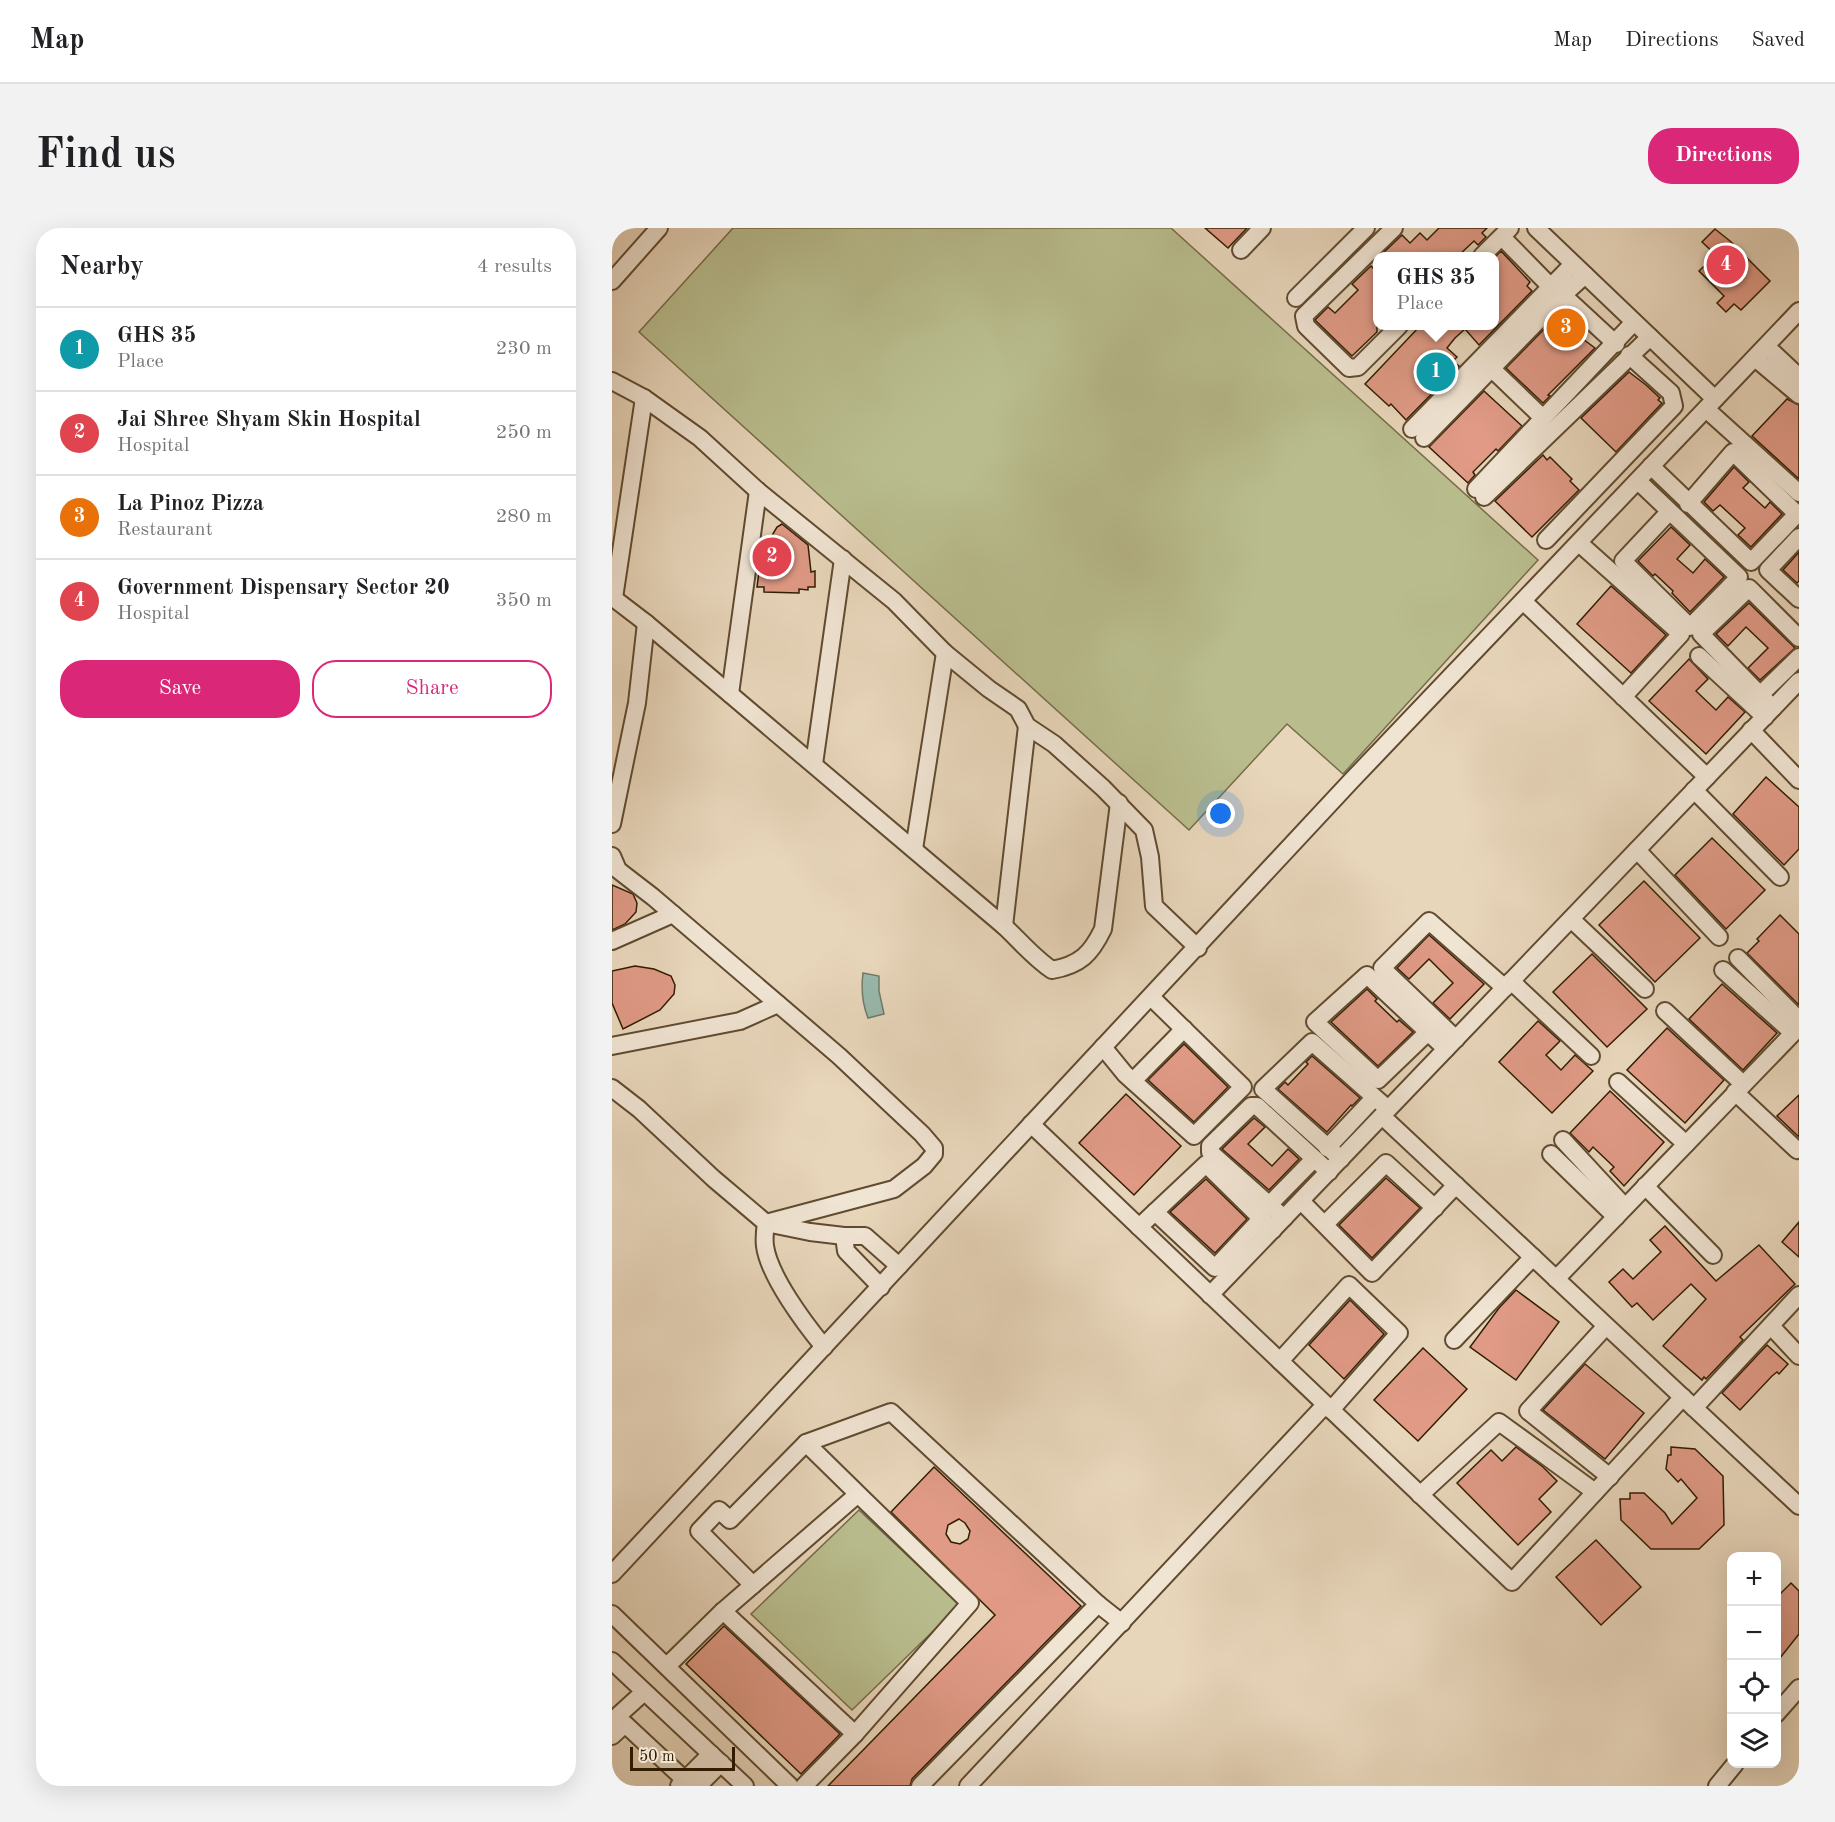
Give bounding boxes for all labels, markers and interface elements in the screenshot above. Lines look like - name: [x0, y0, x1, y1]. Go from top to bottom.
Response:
- text: Map: [30, 27, 84, 55]
- text: Map: [1553, 30, 1592, 51]
- text: Directions: [1625, 30, 1719, 51]
- text: Saved: [1752, 30, 1805, 51]
- button: Directions: [1648, 128, 1799, 184]
- text: Find us: [36, 135, 175, 177]
- pin: 4: [1706, 243, 1746, 288]
- popup: [1373, 252, 1499, 330]
- text: Nearby: [60, 254, 144, 280]
- text: 4 results: [477, 257, 552, 277]
- text: GHS 35: [1396, 267, 1476, 289]
- text: Place: [1396, 294, 1443, 314]
- pin: 3: [1546, 306, 1586, 350]
- text: GHS 35: [117, 325, 196, 347]
- text: 1: [74, 339, 85, 359]
- text: 230 m: [496, 339, 552, 359]
- pin: 1: [1416, 350, 1456, 394]
- text: Place: [117, 352, 164, 372]
- text: Jai Shree Shyam Skin Hospital: [117, 409, 421, 431]
- text: 2: [74, 423, 85, 443]
- text: 250 m: [496, 423, 552, 443]
- text: Hospital: [117, 436, 189, 456]
- text: La Pinoz Pizza: [117, 493, 264, 515]
- text: 3: [74, 507, 85, 527]
- text: 280 m: [496, 507, 552, 527]
- text: Restaurant: [117, 520, 213, 540]
- pin: 2: [752, 534, 792, 580]
- text: Government Dispensary Sector 20: [117, 577, 450, 599]
- text: 4: [74, 591, 85, 611]
- text: 350 m: [496, 591, 552, 611]
- text: Hospital: [117, 604, 189, 624]
- button: Save: [60, 660, 300, 718]
- button: Share: [312, 660, 552, 718]
- your location: [1206, 799, 1235, 828]
- map controls: [1727, 1552, 1781, 1768]
- button: +: [1727, 1552, 1781, 1606]
- button: −: [1727, 1606, 1781, 1660]
- button: locate: [1727, 1660, 1781, 1714]
- button: layers: [1727, 1714, 1781, 1768]
- scale bar: [630, 1744, 735, 1772]
- text: 50 m: [639, 1749, 675, 1765]

